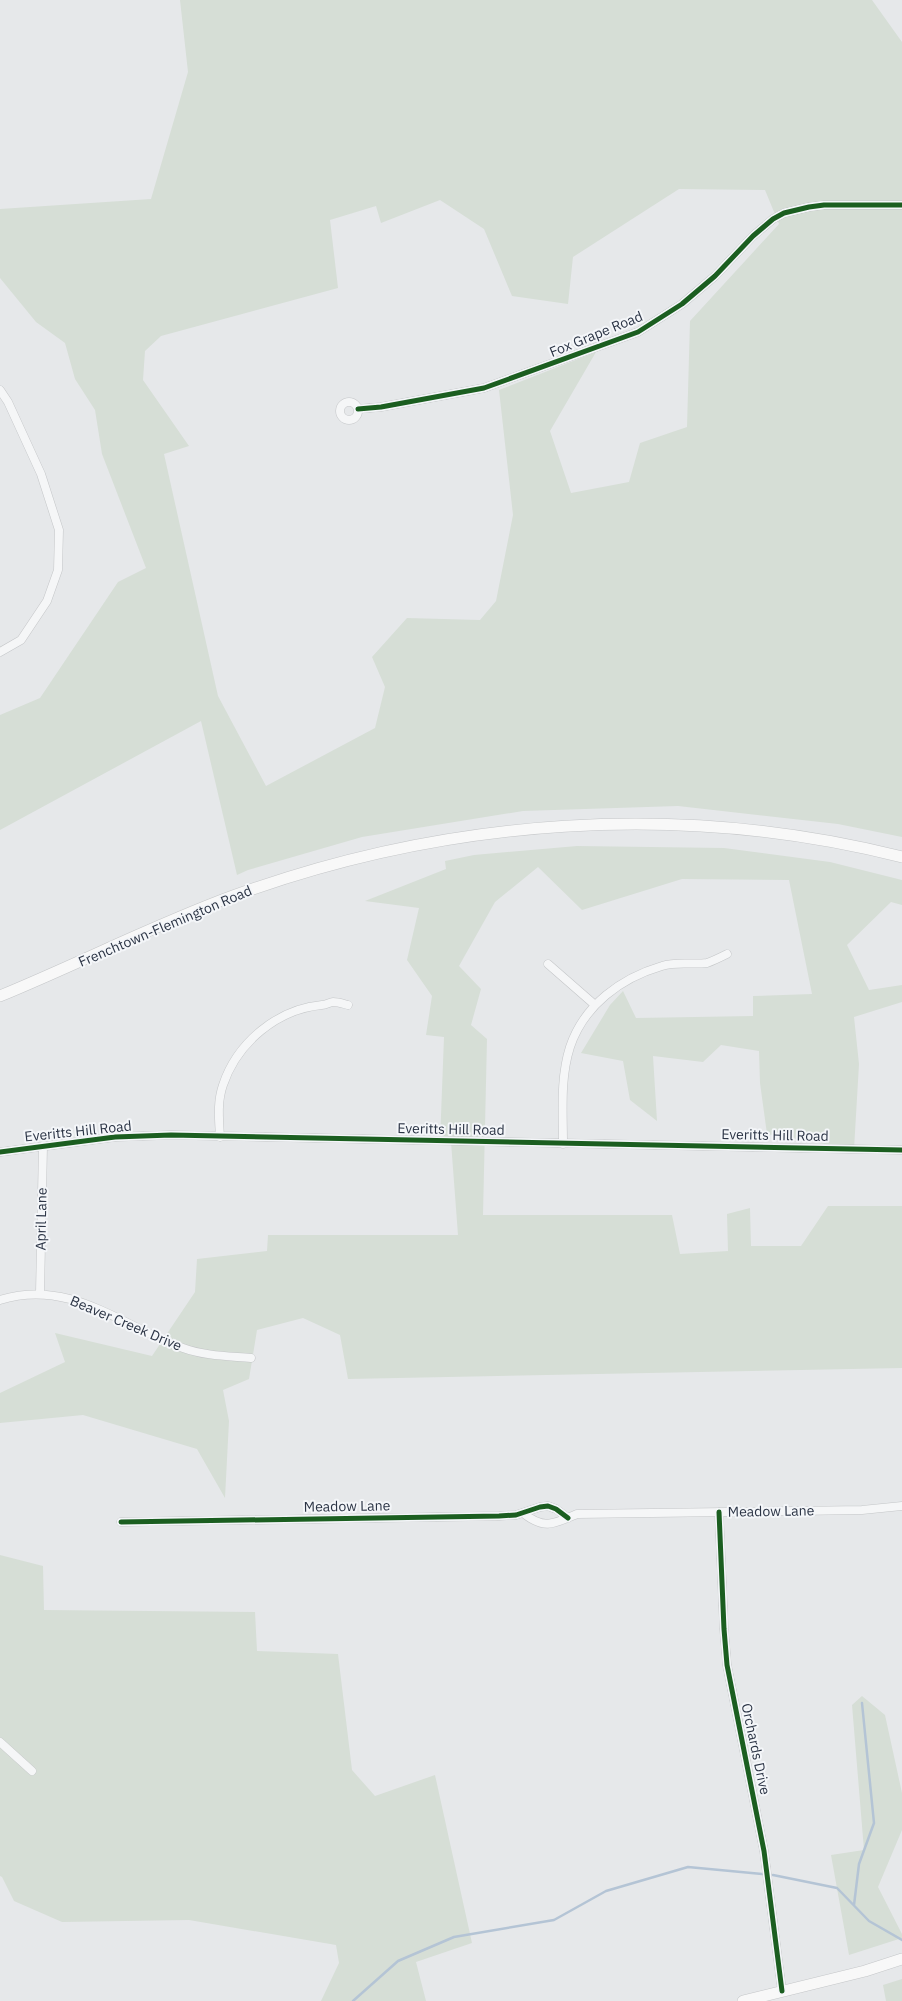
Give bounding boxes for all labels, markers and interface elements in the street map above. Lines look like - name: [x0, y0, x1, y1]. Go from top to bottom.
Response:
- street label: Fox Grape Road: [547, 307, 645, 361]
- street label: Frenchtown-Flemington Road: [76, 881, 254, 971]
- street label: Everitts Hill Road: [24, 1116, 132, 1146]
- street label: Everitts Hill Road: [397, 1119, 505, 1139]
- street label: Everitts Hill Road: [721, 1125, 829, 1145]
- street label: April Lane: [31, 1187, 51, 1251]
- street label: Beaver Creek Drive: [68, 1291, 185, 1355]
- street label: Meadow Lane: [304, 1496, 391, 1516]
- street label: Meadow Lane: [728, 1501, 815, 1521]
- street label: Orchards Drive: [738, 1702, 775, 1797]

